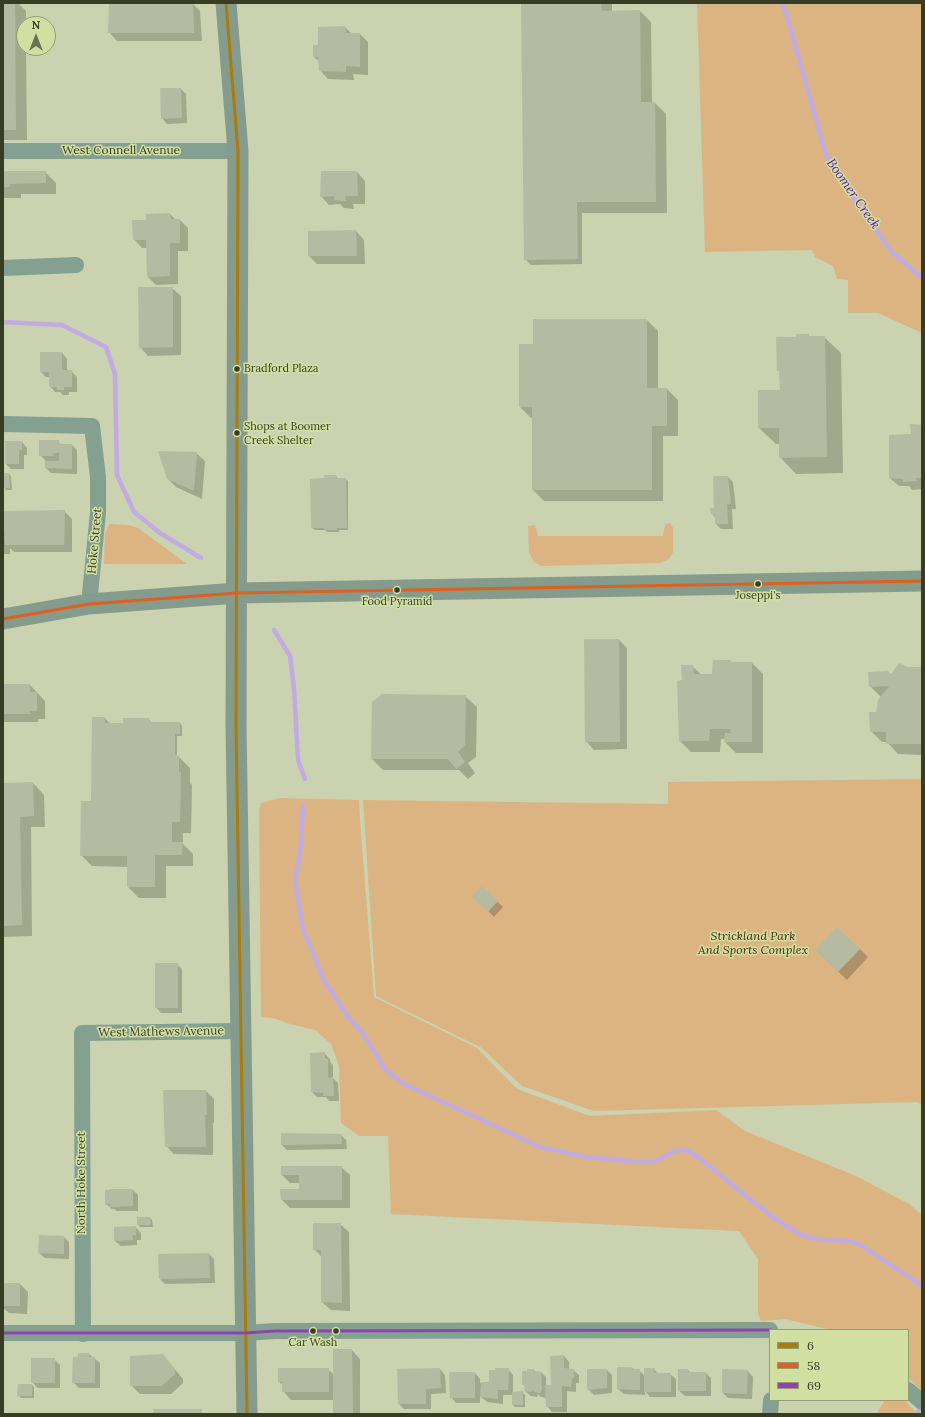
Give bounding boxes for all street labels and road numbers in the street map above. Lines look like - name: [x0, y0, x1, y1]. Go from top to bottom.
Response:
- street label: West Connell Avenue: [62, 144, 180, 158]
- street label: Hoke Street: [85, 507, 105, 575]
- street label: West Mathews Avenue: [98, 1024, 224, 1040]
- street label: North Hoke Street: [75, 1132, 89, 1234]

